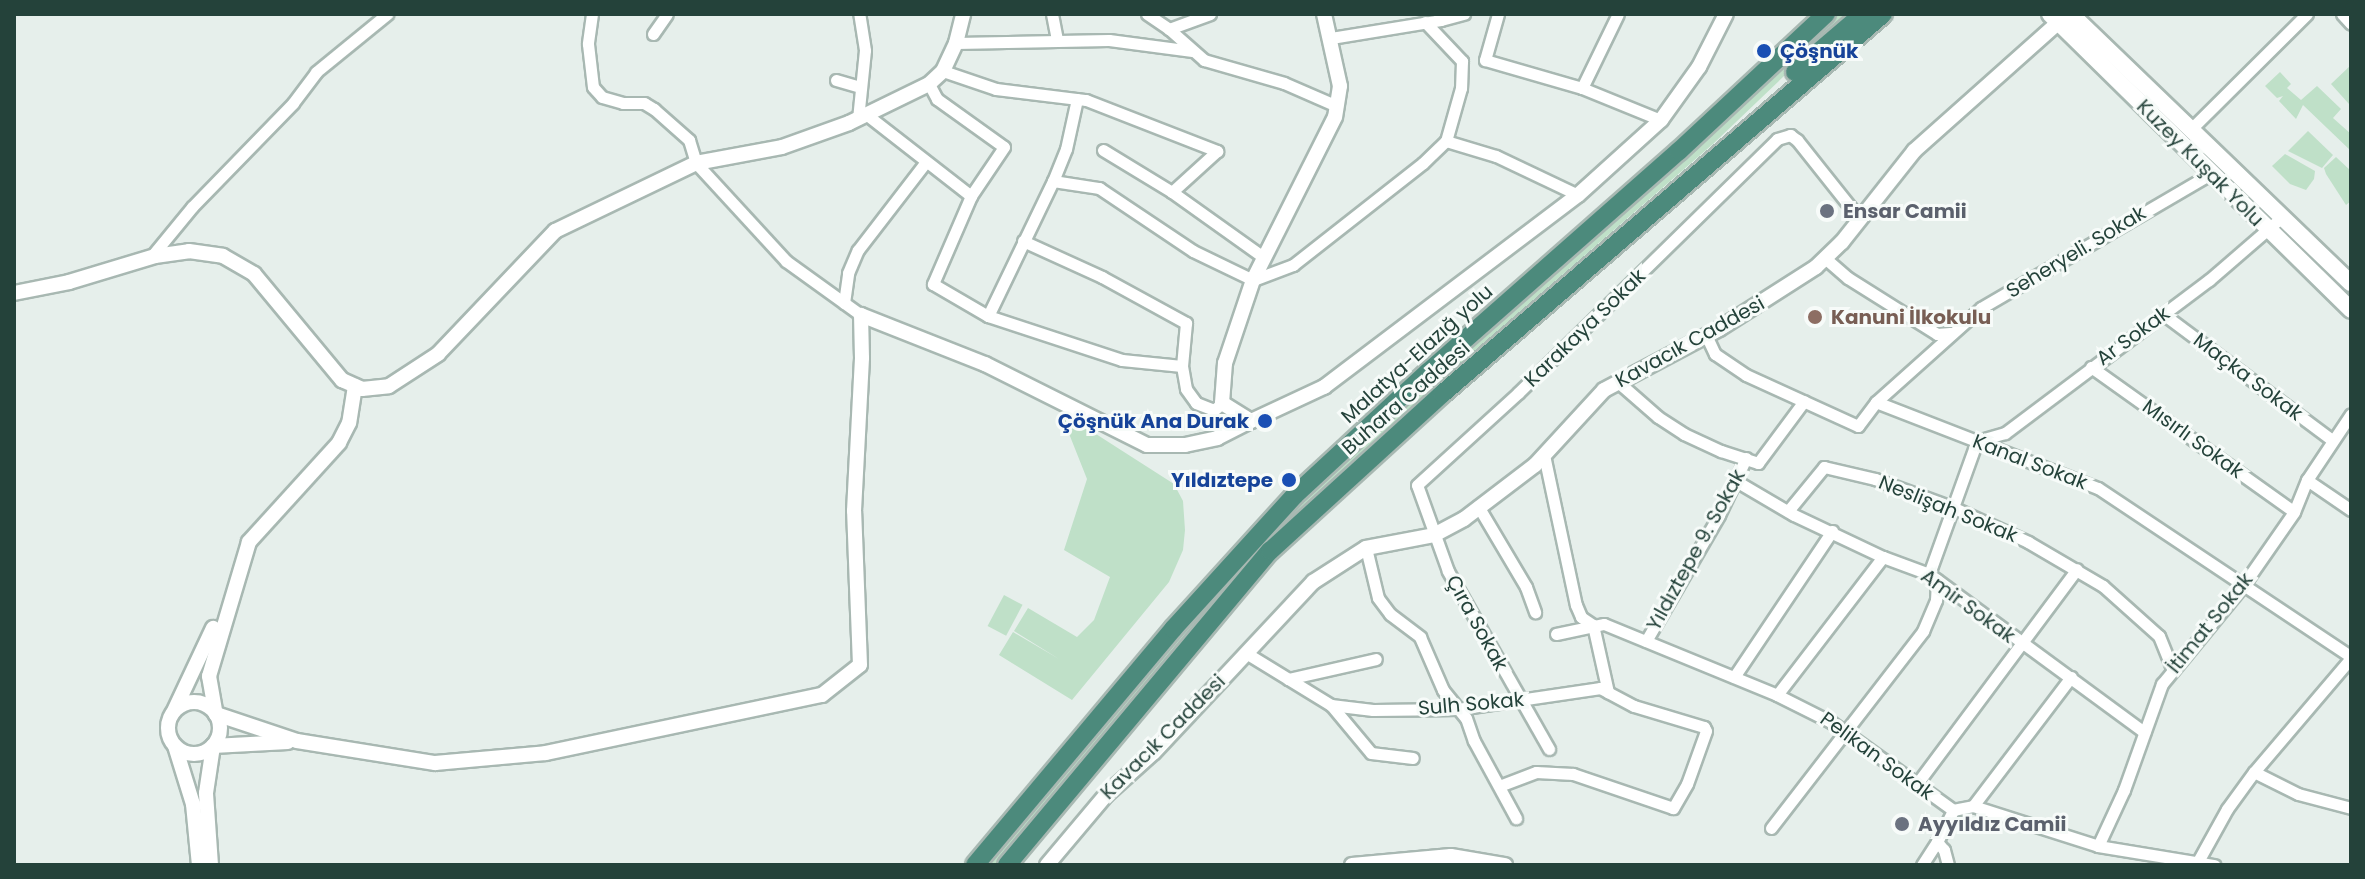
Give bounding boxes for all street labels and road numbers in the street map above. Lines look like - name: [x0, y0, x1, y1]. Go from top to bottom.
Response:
- street label: Kuzey Kuşak Yolu: [2132, 95, 2268, 231]
- street label: Seheryeli. Sokak: [2002, 201, 2150, 303]
- street label: Karakaya Sokak: [1519, 264, 1651, 392]
- street label: Malatya-Elazığ yolu: [1336, 280, 1498, 428]
- street label: Kavacık Caddesi: [1611, 291, 1769, 393]
- street label: Ar Sokak: [2092, 301, 2174, 371]
- street label: Maçka Sokak: [2189, 328, 2307, 426]
- street label: Buhara Caddesi: [1337, 336, 1475, 460]
- street label: Mısırlı Sokak: [2138, 394, 2248, 484]
- street label: Kanal Sokak: [1969, 429, 2091, 495]
- street label: Yıldıztepe 9. Sokak: [1642, 465, 1750, 635]
- street label: Neslişah Sokak: [1875, 470, 2021, 548]
- street label: Amir Sokak: [1916, 564, 2020, 648]
- street label: İtimat Sokak: [2162, 568, 2258, 678]
- street label: Çıra Sokak: [1441, 571, 1513, 675]
- street label: Kavacık Caddesi: [1096, 670, 1230, 804]
- street label: Sulh Sokak: [1417, 687, 1525, 721]
- street label: Pelikan Sokak: [1816, 707, 1938, 805]

